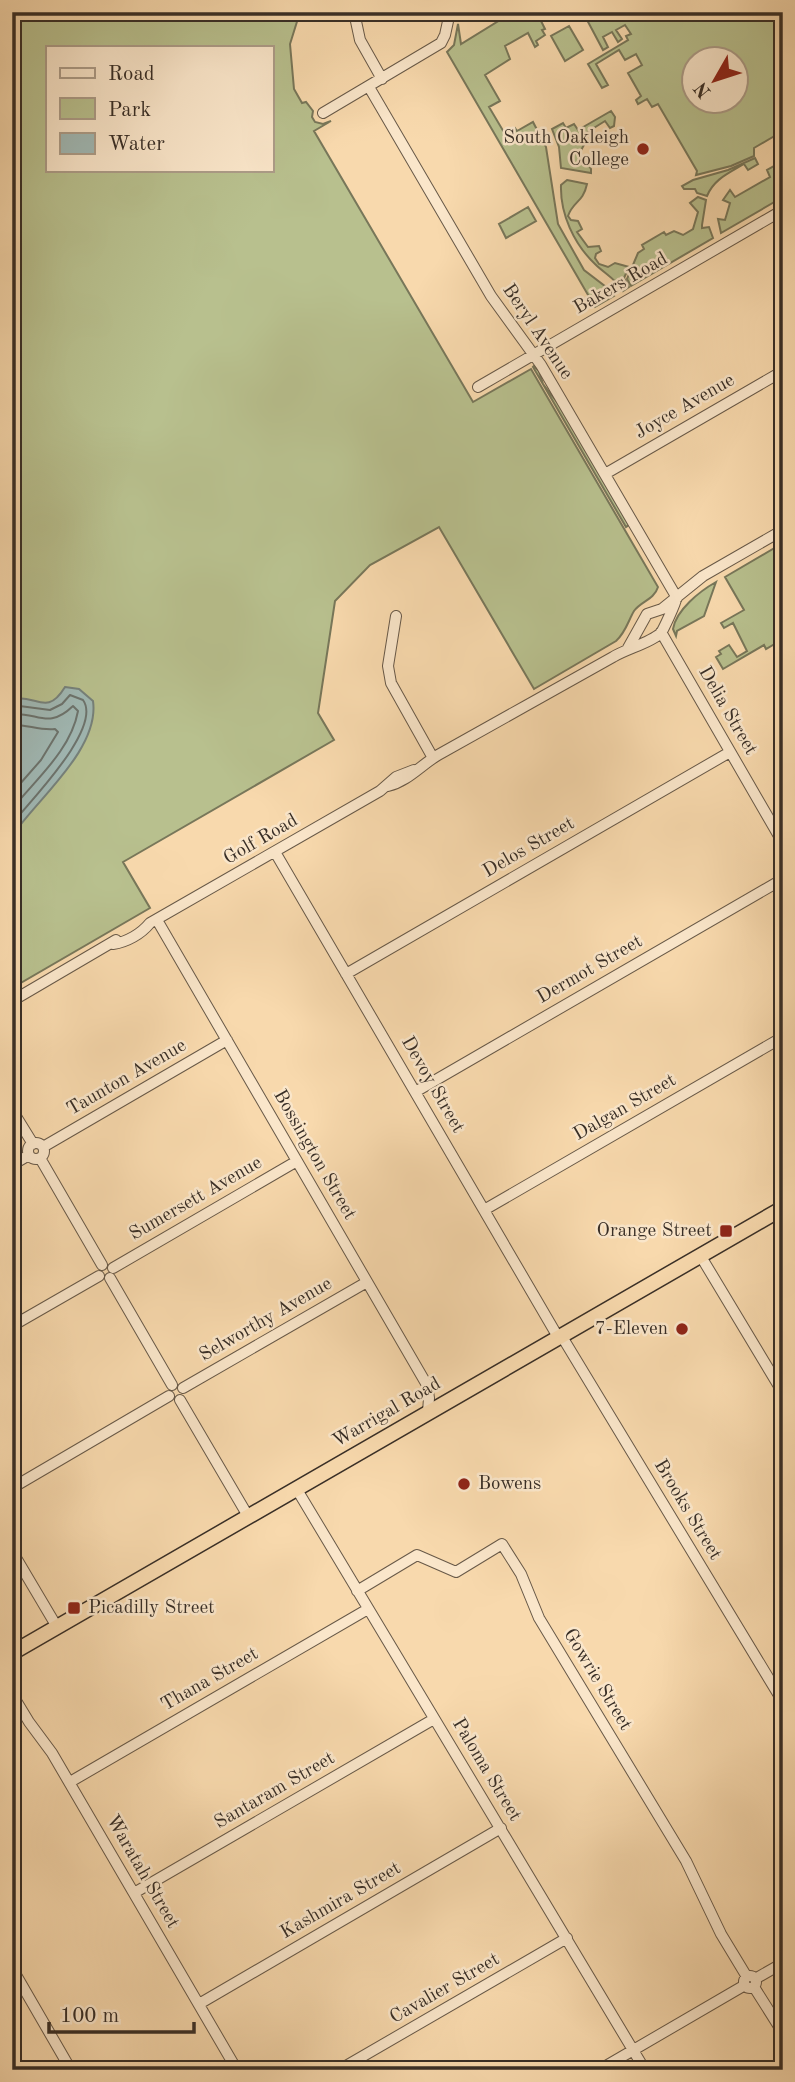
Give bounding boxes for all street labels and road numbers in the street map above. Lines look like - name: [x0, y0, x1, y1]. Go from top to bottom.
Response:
- street label: Bakers Road: [571, 250, 671, 318]
- street label: Beryl Avenue: [498, 281, 576, 383]
- street label: Joyce Avenue: [632, 371, 738, 443]
- street label: Delia Street: [694, 663, 760, 759]
- street label: Golf Road: [221, 811, 301, 869]
- street label: Delos Street: [480, 814, 578, 882]
- street label: Dermot Street: [534, 932, 646, 1008]
- street label: Devoy Street: [397, 1034, 467, 1136]
- street label: Taunton Avenue: [64, 1036, 190, 1120]
- street label: Dalgan Street: [570, 1071, 680, 1145]
- street label: Bossington Street: [269, 1087, 359, 1223]
- street label: Sumersett Avenue: [127, 1153, 265, 1245]
- street label: Selworthy Avenue: [197, 1274, 335, 1366]
- street label: Warrigal Road: [330, 1374, 444, 1452]
- street label: Brooks Street: [650, 1456, 724, 1564]
- street label: Gowrie Street: [559, 1626, 635, 1734]
- street label: Thana Street: [158, 1645, 262, 1715]
- street label: Paloma Street: [448, 1715, 524, 1825]
- street label: Santaram Street: [212, 1749, 338, 1833]
- street label: Waratah Street: [102, 1812, 182, 1932]
- street label: Kashmira Street: [278, 1859, 404, 1943]
- street label: Cavalier Street: [387, 1950, 503, 2028]

